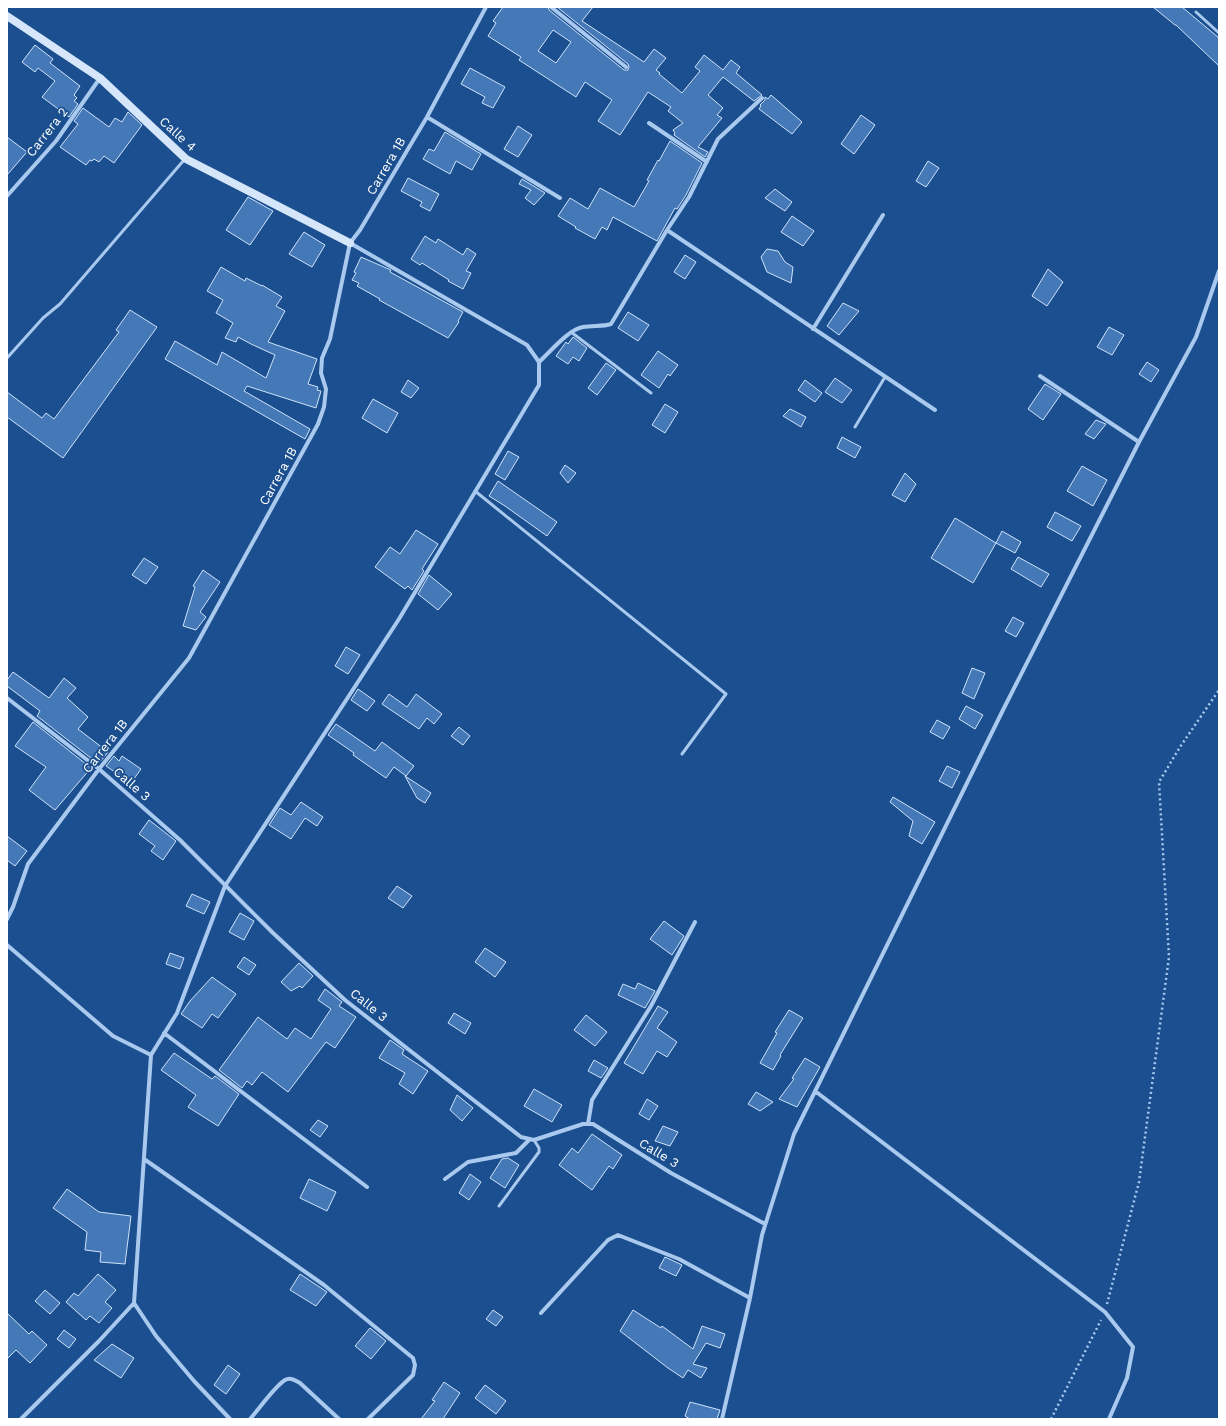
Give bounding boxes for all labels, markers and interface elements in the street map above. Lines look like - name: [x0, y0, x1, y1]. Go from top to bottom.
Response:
- street label: Carrera 2: [23, 104, 71, 160]
- street label: Calle 4: [157, 114, 199, 154]
- street label: Carrera 1B: [363, 134, 409, 198]
- street label: Carrera 1B: [256, 444, 300, 508]
- street label: Carrera 1B: [79, 716, 131, 776]
- street label: Calle 3: [111, 764, 153, 804]
- street label: Calle 3: [347, 985, 391, 1025]
- street label: Calle 3: [636, 1135, 682, 1171]

